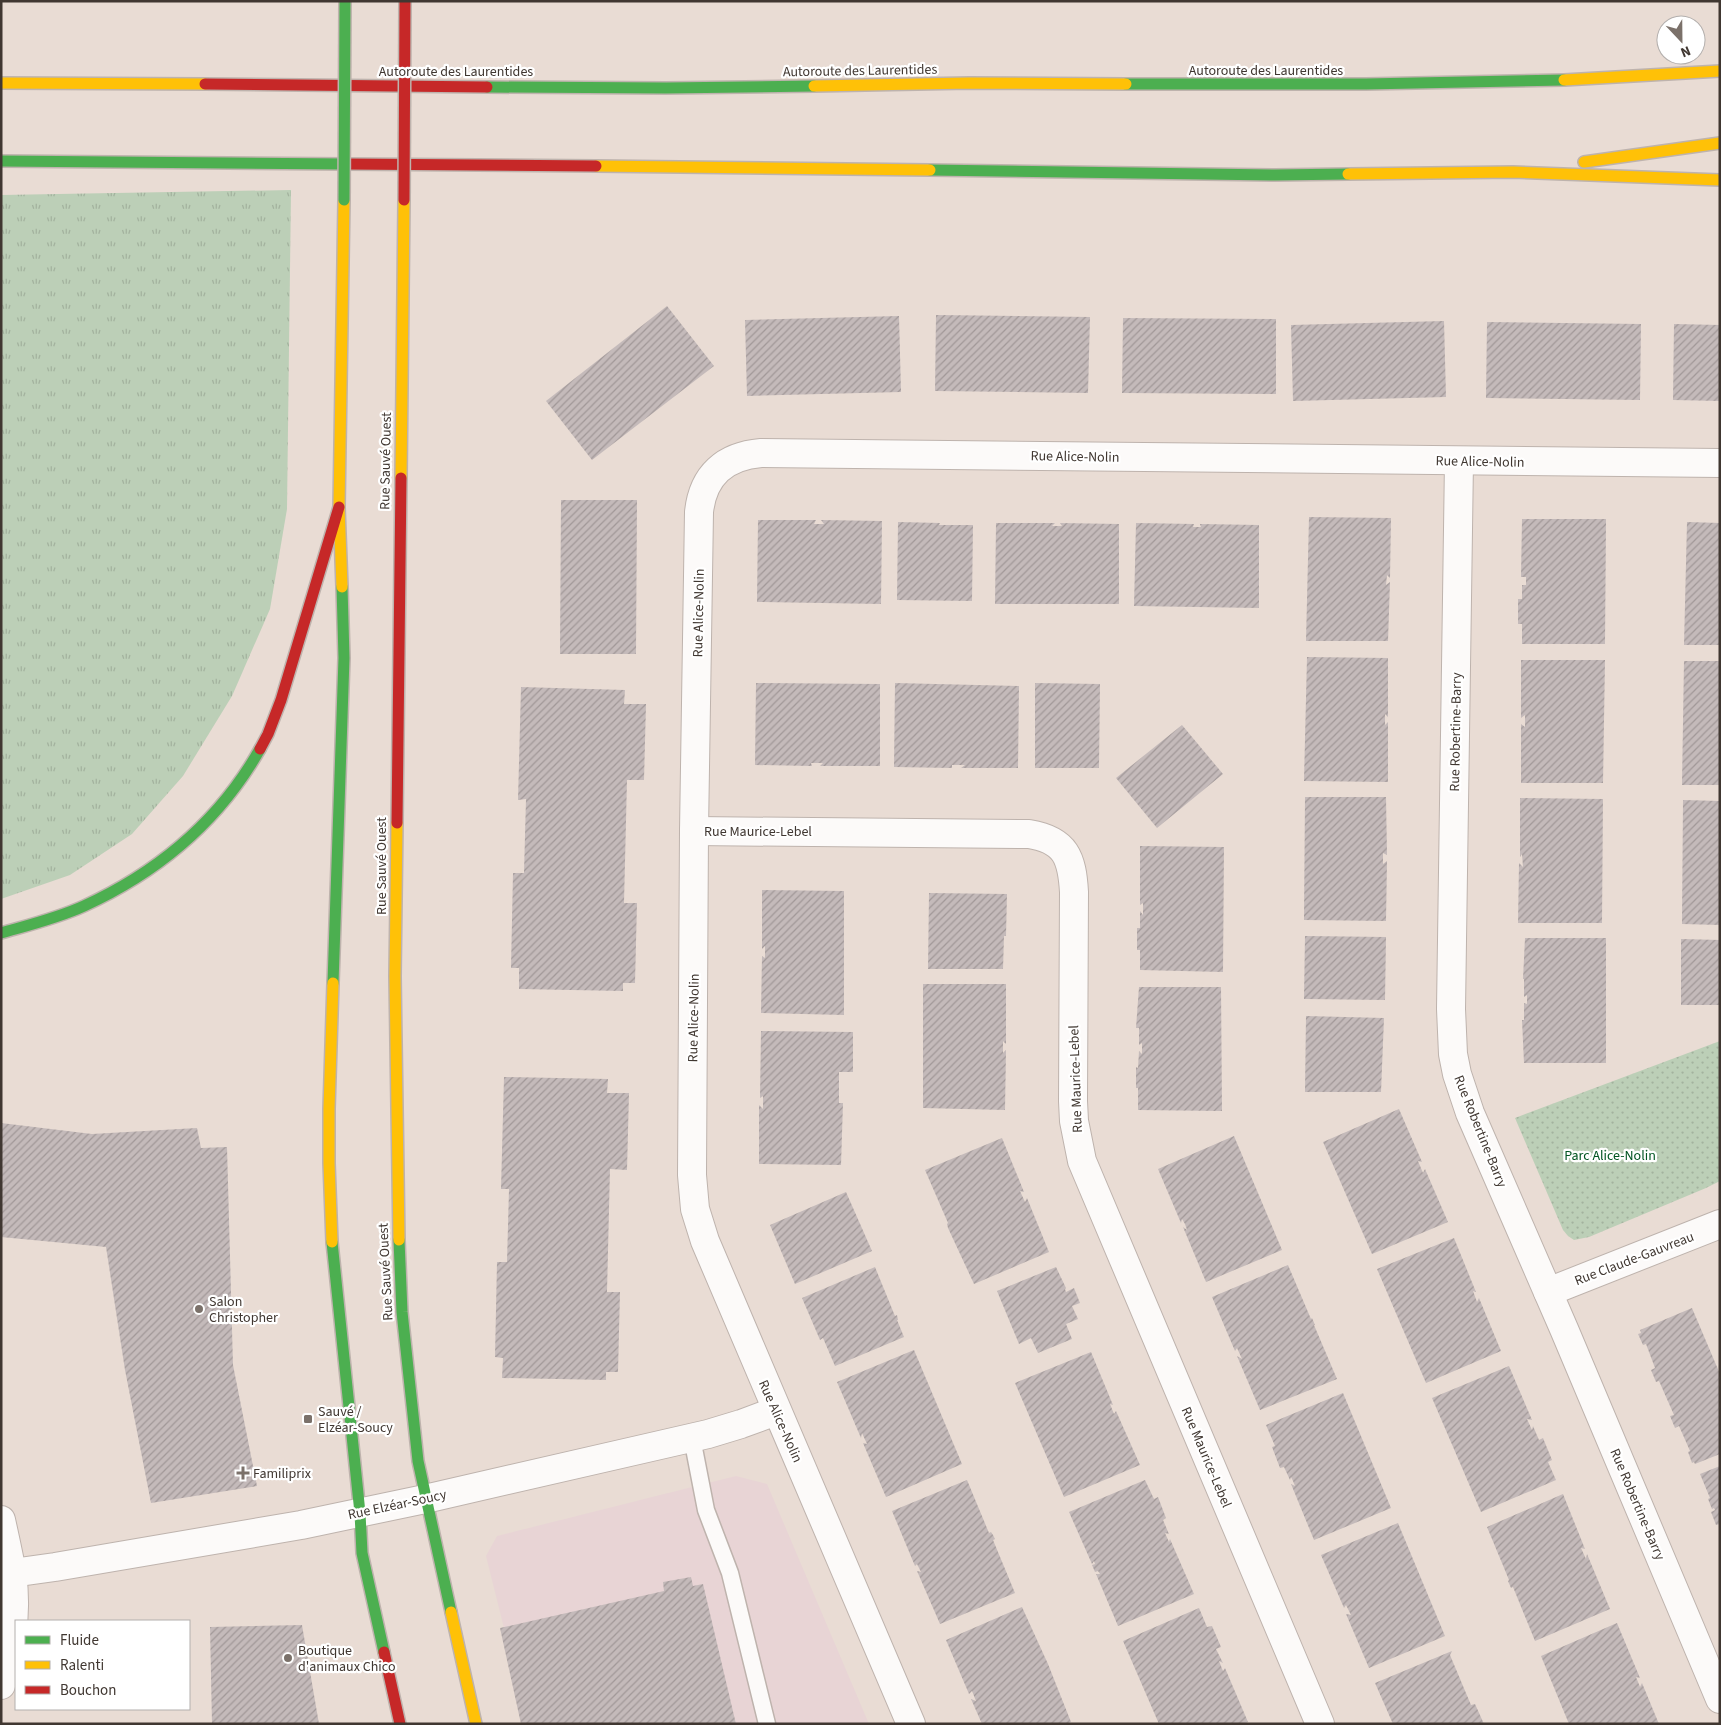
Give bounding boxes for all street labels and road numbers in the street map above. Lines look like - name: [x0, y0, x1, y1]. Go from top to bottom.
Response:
- street label: Autoroute des Laurentides: [783, 60, 938, 82]
- street label: Autoroute des Laurentides: [1189, 61, 1343, 81]
- street label: Autoroute des Laurentides: [379, 62, 533, 82]
- street label: Rue Sauvé Ouest: [375, 412, 397, 510]
- street label: Rue Alice-Nolin: [1030, 446, 1120, 468]
- street label: Rue Alice-Nolin: [1435, 451, 1525, 473]
- street label: Rue Alice-Nolin: [688, 568, 710, 658]
- street label: Rue Robertine-Barry: [1445, 672, 1467, 792]
- street label: Rue Sauvé Ouest: [372, 817, 392, 915]
- street label: Rue Maurice-Lebel: [704, 822, 812, 842]
- street label: Rue Alice-Nolin: [683, 973, 705, 1063]
- street label: Rue Maurice-Lebel: [1064, 1024, 1088, 1133]
- street label: Rue Robertine-Barry: [1448, 1072, 1512, 1191]
- street label: Rue Sauvé Ouest: [373, 1222, 399, 1321]
- street label: Rue Claude-Gauvreau: [1572, 1227, 1697, 1291]
- street label: Rue Alice-Nolin: [753, 1377, 807, 1466]
- street label: Rue Maurice-Lebel: [1176, 1404, 1237, 1511]
- street label: Rue Robertine-Barry: [1605, 1446, 1670, 1564]
- street label: Rue Elzéar-Soucy: [346, 1485, 449, 1525]

